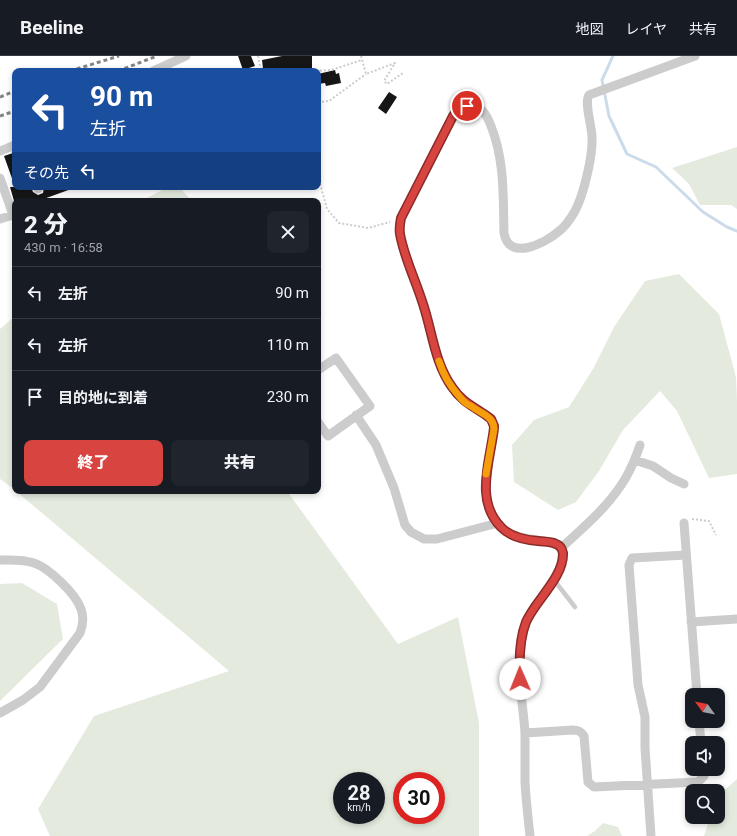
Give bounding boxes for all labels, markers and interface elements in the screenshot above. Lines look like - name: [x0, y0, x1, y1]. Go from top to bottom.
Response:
- text: Beeline: [20, 16, 84, 39]
- text: 地図: [575, 21, 603, 37]
- text: レイヤ: [625, 21, 667, 37]
- text: 共有: [689, 21, 717, 37]
- text: 90 m: [90, 80, 153, 113]
- icon: left: [24, 84, 76, 136]
- pin: [450, 89, 484, 123]
- icon: arrive: [456, 95, 478, 117]
- text: 左折: [90, 118, 126, 139]
- icon: left: [77, 160, 99, 182]
- text: その先: [24, 164, 69, 182]
- text: 2 分: [24, 211, 68, 239]
- button: close: [267, 211, 309, 253]
- text: 430 m · 16:58: [24, 240, 103, 255]
- icon: left: [24, 282, 46, 304]
- text: 90 m: [275, 284, 309, 302]
- text: 左折: [58, 285, 88, 303]
- icon: left: [24, 334, 46, 356]
- text: 110 m: [267, 336, 309, 354]
- text: 左折: [58, 337, 88, 355]
- icon: arrive: [24, 386, 46, 408]
- text: 230 m: [267, 388, 309, 406]
- text: 目的地に到着: [58, 389, 148, 407]
- button: 終了: [24, 440, 163, 486]
- button: 共有: [171, 440, 309, 486]
- position arrow: [499, 658, 541, 700]
- north arrow: [685, 688, 725, 728]
- map controls: [685, 688, 725, 824]
- button: sound: [685, 736, 725, 776]
- speed limit sign: 30: [393, 772, 445, 824]
- text: 28: [348, 781, 370, 805]
- button: search: [685, 784, 725, 824]
- text: km/h: [347, 802, 371, 813]

